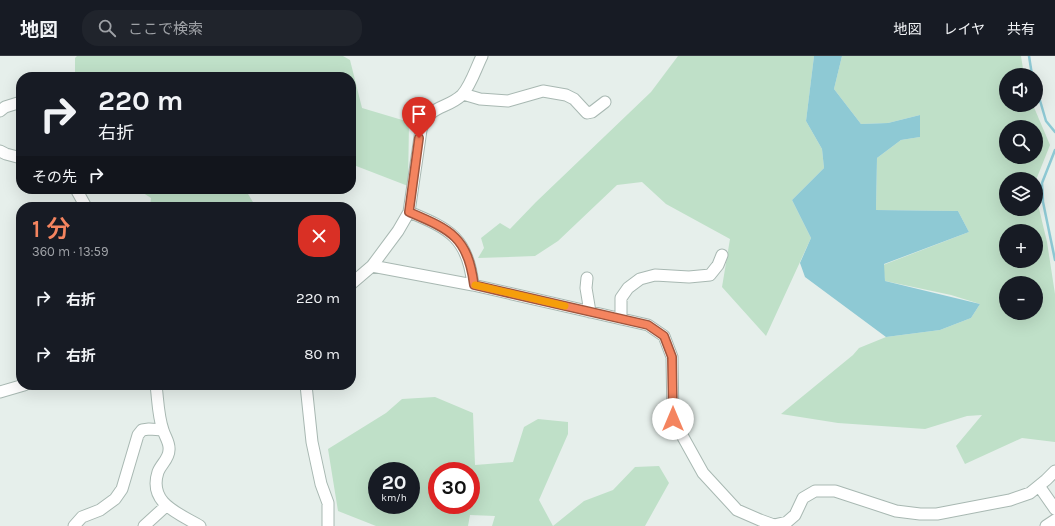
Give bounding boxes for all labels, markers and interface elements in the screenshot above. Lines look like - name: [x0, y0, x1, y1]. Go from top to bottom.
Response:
- search box: [82, 10, 362, 46]
- icon: search: [96, 17, 118, 39]
- text: 地図: [20, 19, 58, 41]
- text: ここで検索: [128, 20, 203, 38]
- text: 地図: [893, 21, 921, 38]
- text: レイヤ: [943, 21, 985, 38]
- text: 共有: [1007, 21, 1035, 38]
- map controls: [999, 68, 1043, 320]
- button: sound: [999, 68, 1043, 112]
- text: 220 m: [98, 84, 183, 117]
- icon: right: [32, 88, 84, 140]
- pin: [402, 97, 436, 138]
- icon: arrive: [408, 103, 430, 125]
- button: search: [999, 120, 1043, 164]
- text: 右折: [98, 122, 134, 144]
- icon: right: [85, 164, 107, 186]
- text: その先: [32, 168, 77, 186]
- button: layers: [999, 172, 1043, 216]
- text: 1 分: [32, 215, 70, 243]
- button: close: [298, 215, 340, 257]
- button: +: [999, 224, 1043, 268]
- text: 360 m · 13:59: [32, 244, 108, 259]
- button: −: [999, 276, 1043, 320]
- icon: right: [32, 287, 54, 309]
- text: 220 m: [296, 289, 340, 307]
- text: 右折: [66, 291, 96, 309]
- icon: right: [32, 343, 54, 365]
- text: 80 m: [304, 345, 340, 363]
- text: 右折: [66, 347, 96, 365]
- position arrow: [652, 398, 694, 440]
- speed limit sign: 30: [428, 462, 480, 514]
- text: 20: [382, 471, 406, 494]
- text: km/h: [381, 492, 407, 504]

